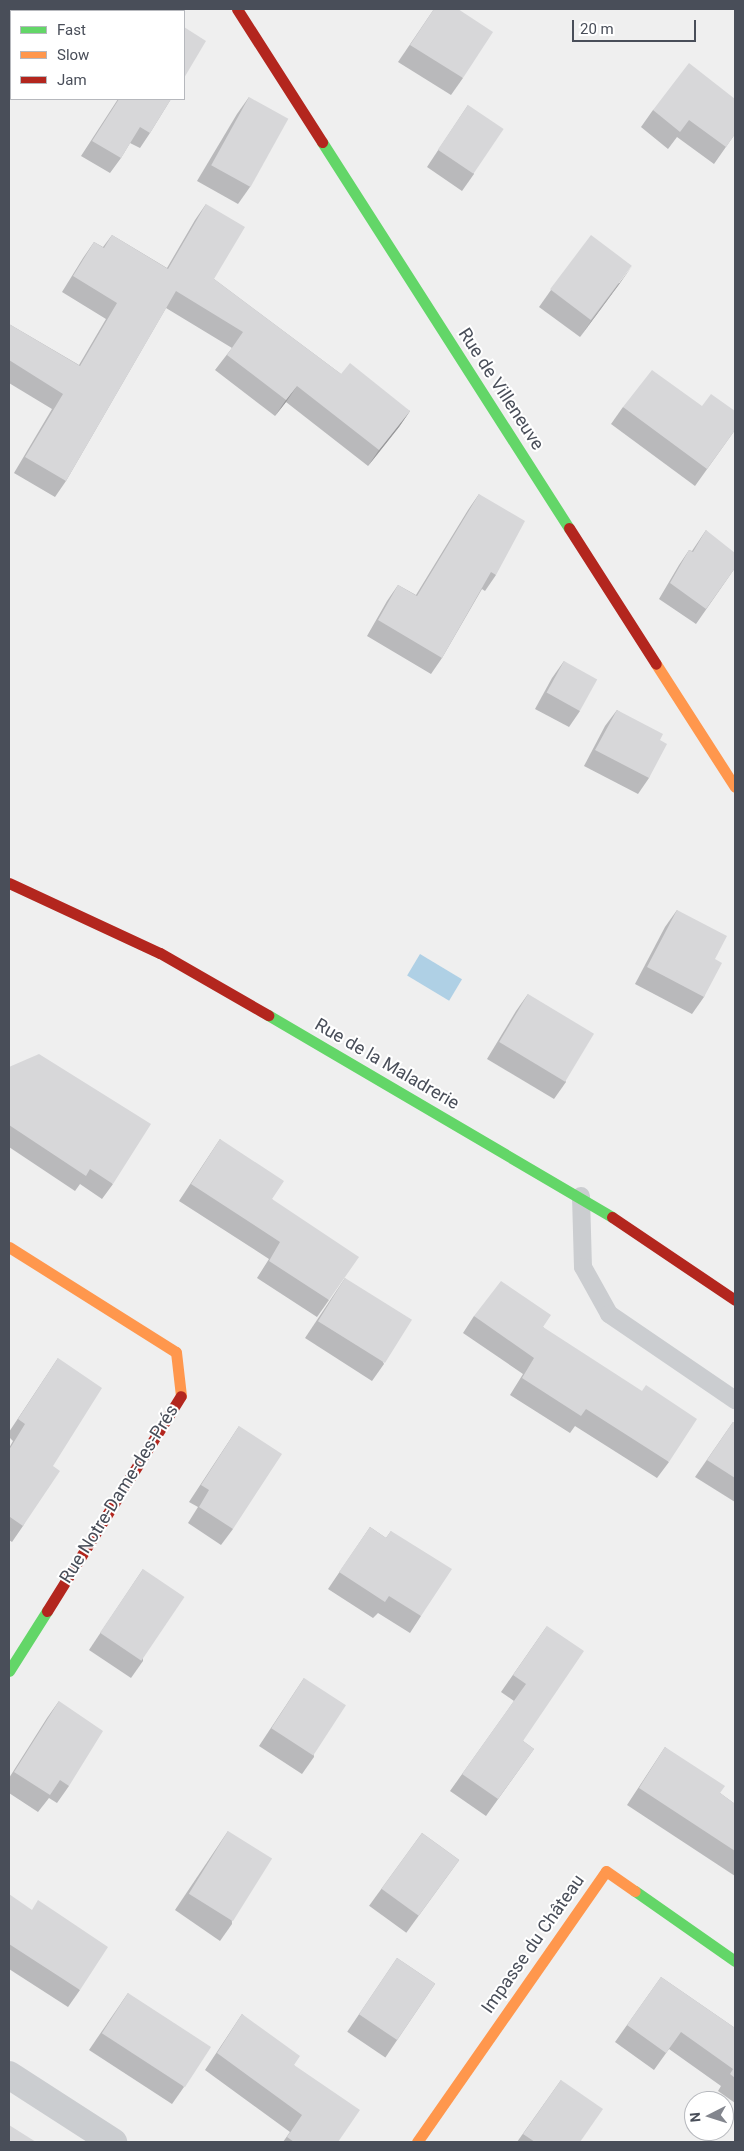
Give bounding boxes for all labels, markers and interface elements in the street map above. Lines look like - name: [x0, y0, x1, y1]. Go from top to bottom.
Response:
- legend: [10, 10, 185, 100]
- scale bar: [574, 10, 698, 42]
- text: 20 m: [580, 20, 614, 38]
- text: Fast: [57, 21, 86, 39]
- text: Slow: [57, 46, 89, 64]
- text: Jam: [57, 71, 87, 89]
- street label: Rue de Villeneuve: [454, 324, 548, 454]
- street label: Rue de la Maladrerie: [311, 1014, 463, 1114]
- street label: Rue Notre-Dame-des-Prés: [55, 1401, 183, 1587]
- street label: Impasse du Château: [477, 1871, 589, 2017]
- north arrow: [684, 2091, 734, 2141]
- text: N: [687, 2112, 703, 2123]

